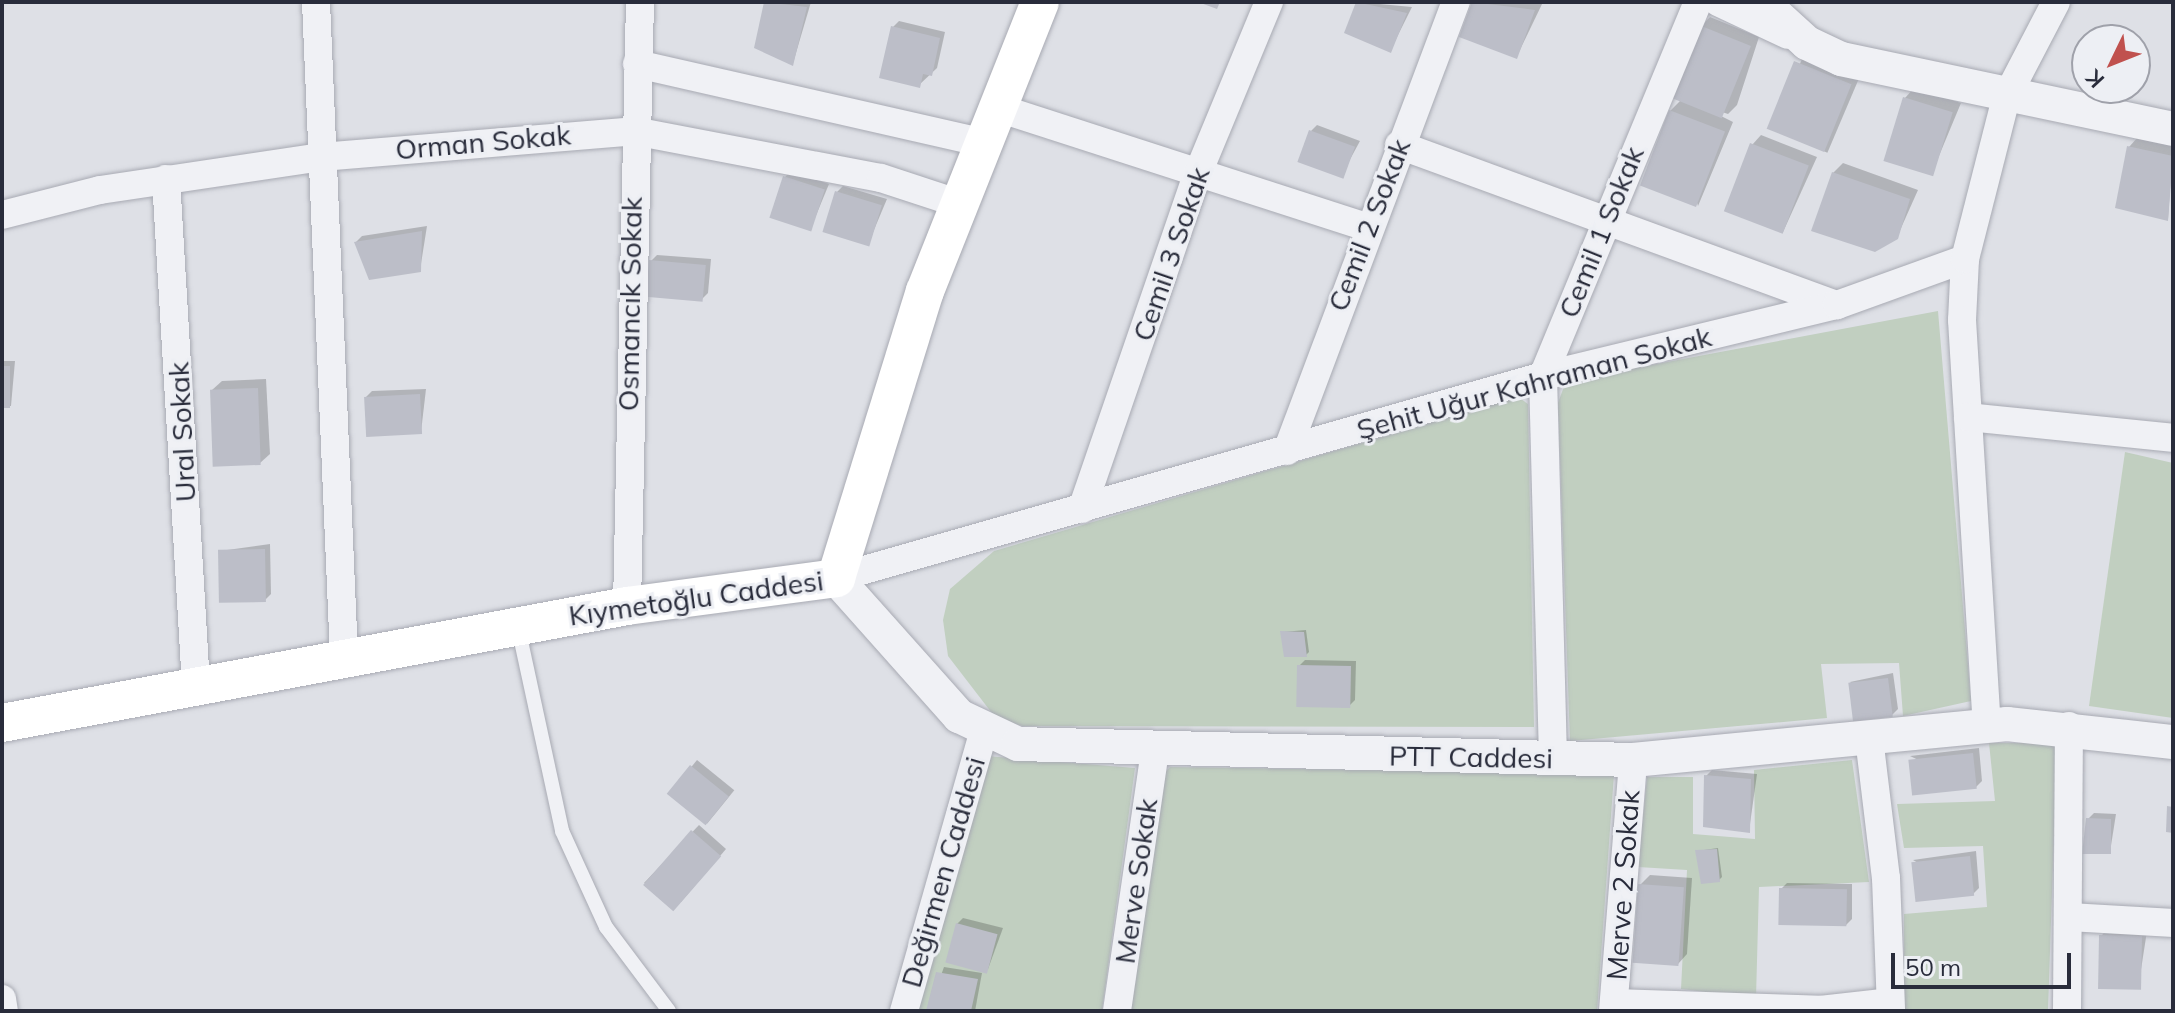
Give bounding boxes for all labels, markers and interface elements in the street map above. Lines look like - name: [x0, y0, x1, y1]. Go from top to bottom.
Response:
- north arrow: [2071, 24, 2151, 104]
- text: K: [2080, 64, 2110, 94]
- street label: Orman Sokak: [394, 118, 572, 166]
- street label: Cemil 2 Sokak: [1321, 134, 1417, 316]
- street label: Cemil 1 Sokak: [1551, 141, 1651, 323]
- street label: Cemil 3 Sokak: [1126, 163, 1216, 345]
- street label: Osmancık Sokak: [611, 196, 649, 412]
- street label: Şehit Uğur Kahraman Sokak: [1353, 319, 1715, 447]
- street label: Ural Sokak: [162, 361, 202, 503]
- street label: Kıymetoğlu Caddesi: [567, 564, 825, 632]
- street label: PTT Caddesi: [1389, 739, 1553, 775]
- street label: Değirmen Caddesi: [894, 753, 992, 991]
- street label: Merve 2 Sokak: [1600, 789, 1646, 981]
- street label: Merve Sokak: [1108, 796, 1164, 966]
- scale bar: [1895, 937, 2075, 987]
- text: 50 m: [1905, 952, 1961, 982]

